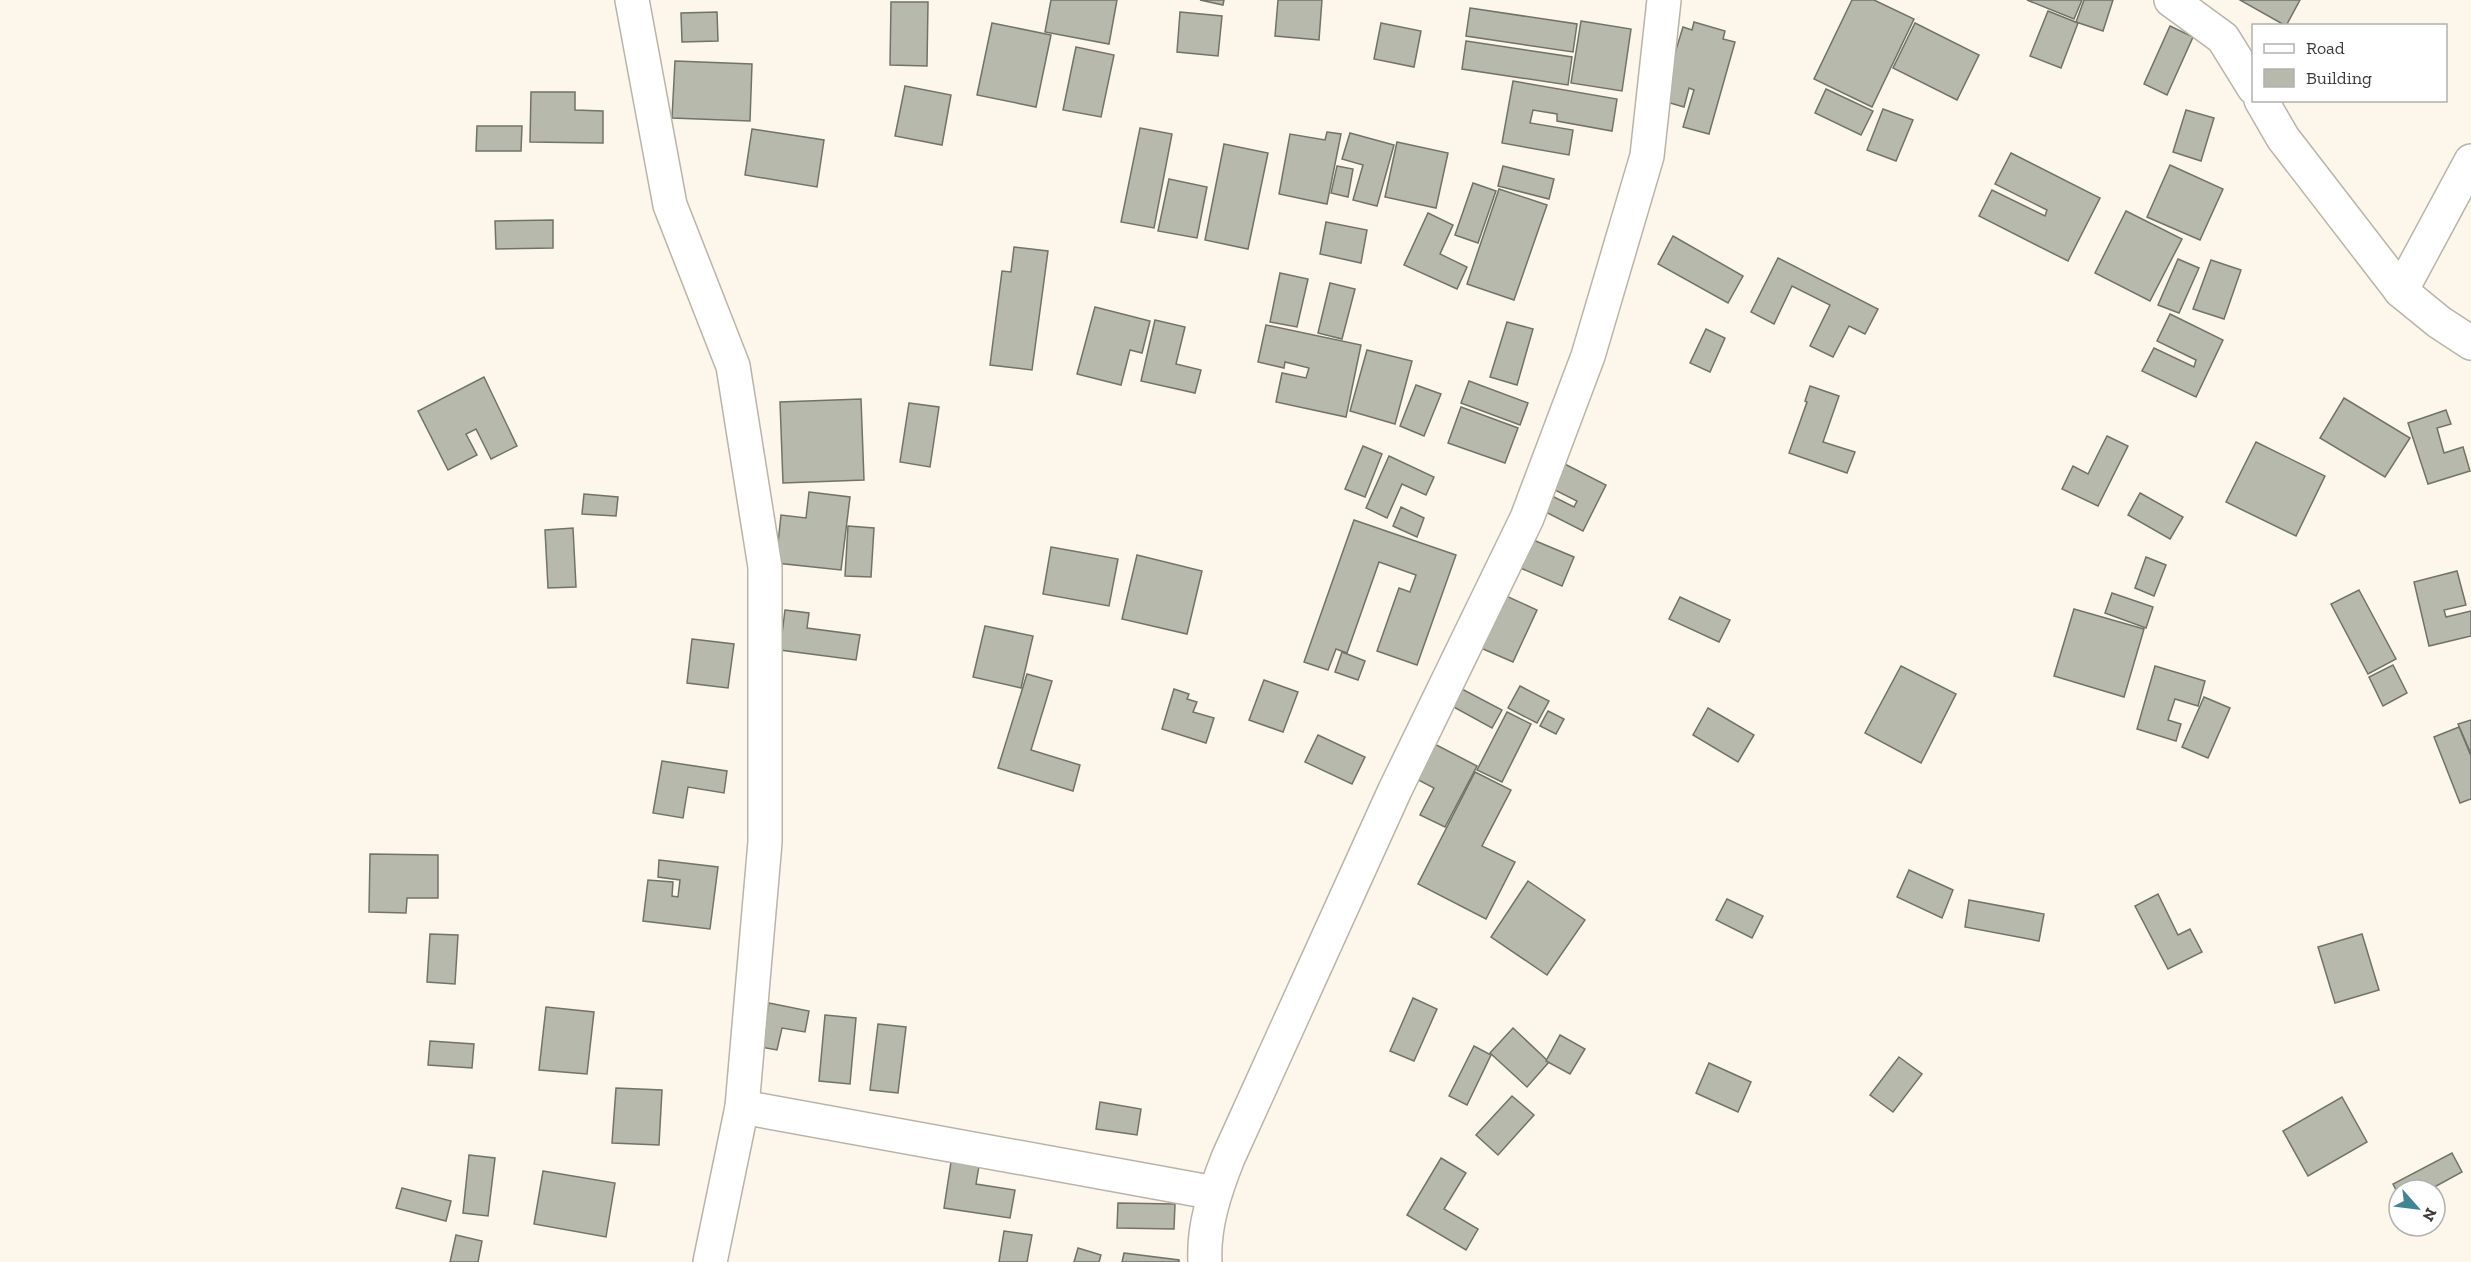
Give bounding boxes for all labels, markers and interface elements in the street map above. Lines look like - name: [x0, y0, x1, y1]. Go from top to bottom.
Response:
- legend: [2252, 24, 2447, 102]
- text: Road: [2306, 37, 2345, 59]
- text: Building: [2306, 67, 2372, 89]
- north arrow: [2387, 1178, 2447, 1238]
- text: N: [2419, 1205, 2441, 1225]

